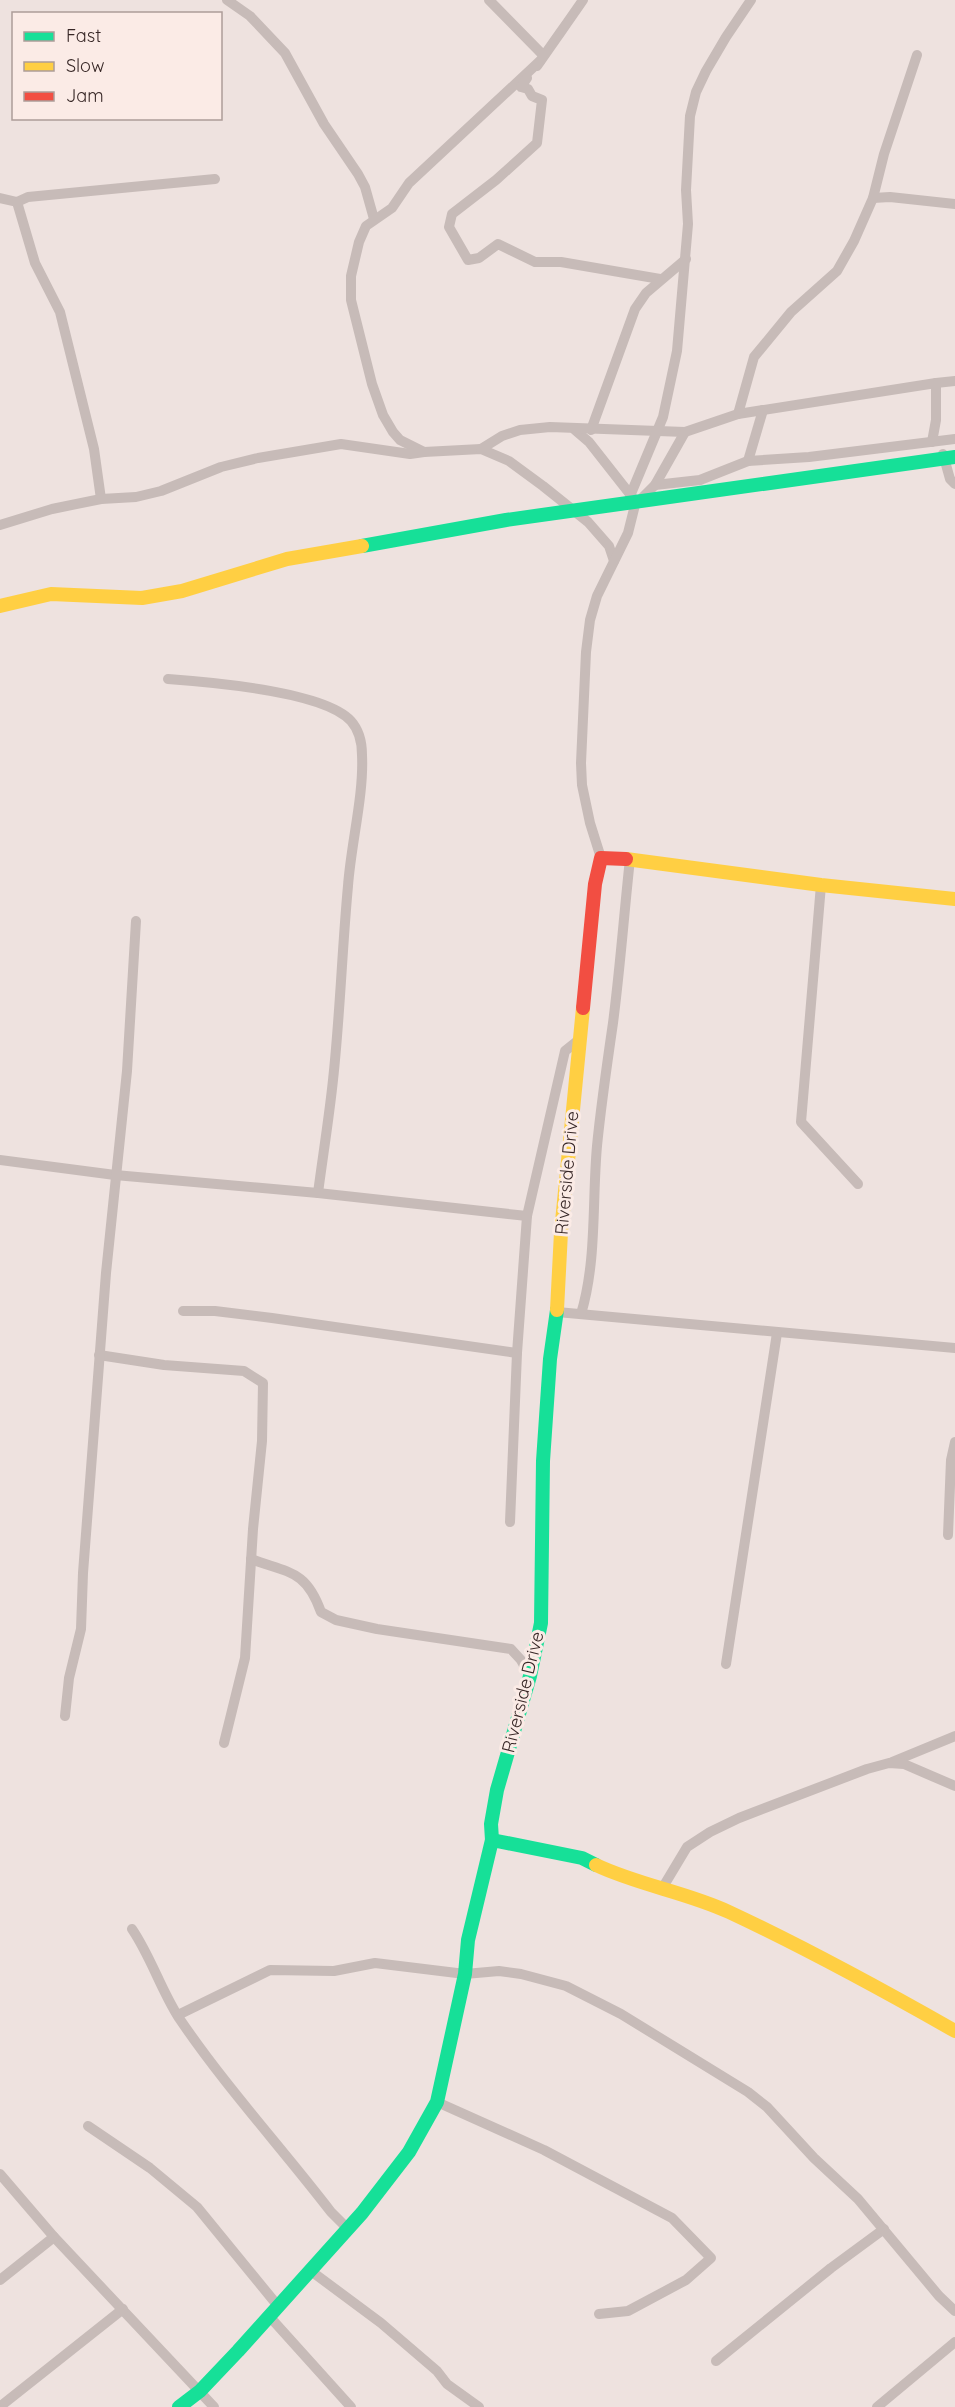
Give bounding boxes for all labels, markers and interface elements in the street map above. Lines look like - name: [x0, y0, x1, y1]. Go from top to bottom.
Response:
- legend: [12, 12, 222, 120]
- text: Fast: [66, 24, 101, 47]
- text: Slow: [66, 54, 104, 77]
- text: Jam: [66, 84, 104, 107]
- street label: Riverside Drive: [550, 1110, 583, 1236]
- street label: Riverside Drive: [496, 1629, 549, 1755]

